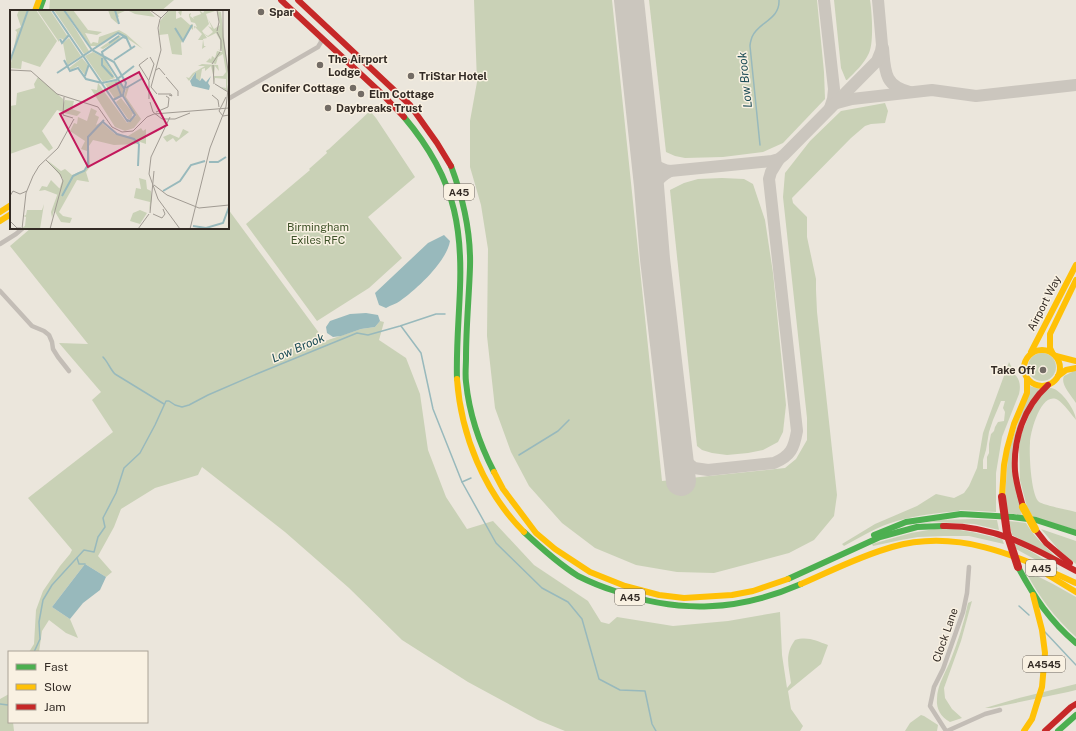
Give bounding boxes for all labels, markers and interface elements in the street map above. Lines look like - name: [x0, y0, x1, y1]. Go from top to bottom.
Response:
- place label: Spar: [269, 6, 294, 18]
- marker: Spar: [256, 7, 266, 17]
- inset map: [10, 10, 229, 229]
- water label: Low Brook: [735, 51, 755, 109]
- place label: The Airport Lodge: [328, 53, 388, 78]
- marker: The Airport Lodge: [315, 60, 325, 70]
- place label: TriStar Hotel: [419, 70, 488, 82]
- marker: TriStar Hotel: [406, 71, 416, 81]
- place label: Conifer Cottage: [261, 82, 345, 94]
- marker: Conifer Cottage: [348, 83, 358, 93]
- place label: Elm Cottage: [369, 88, 434, 100]
- marker: Elm Cottage: [356, 89, 366, 99]
- place label: Daybreaks Trust: [336, 102, 423, 114]
- marker: Daybreaks Trust: [323, 103, 333, 113]
- road number: A45: [444, 184, 474, 200]
- park label: Birmingham Exiles RFC: [287, 221, 349, 246]
- street label: Airport Way: [1025, 273, 1063, 333]
- water label: Low Brook: [269, 330, 327, 365]
- place label: Take Off: [991, 364, 1036, 376]
- marker: Take Off: [1038, 365, 1048, 375]
- road number: A45: [1026, 560, 1056, 576]
- road number: A45: [615, 589, 645, 605]
- street label: Clock Lane: [930, 606, 960, 664]
- legend: [8, 651, 148, 723]
- road number: A4545: [1023, 656, 1065, 672]
- text: Fast: [44, 660, 69, 674]
- text: Slow: [44, 680, 72, 694]
- text: Jam: [44, 700, 66, 714]

